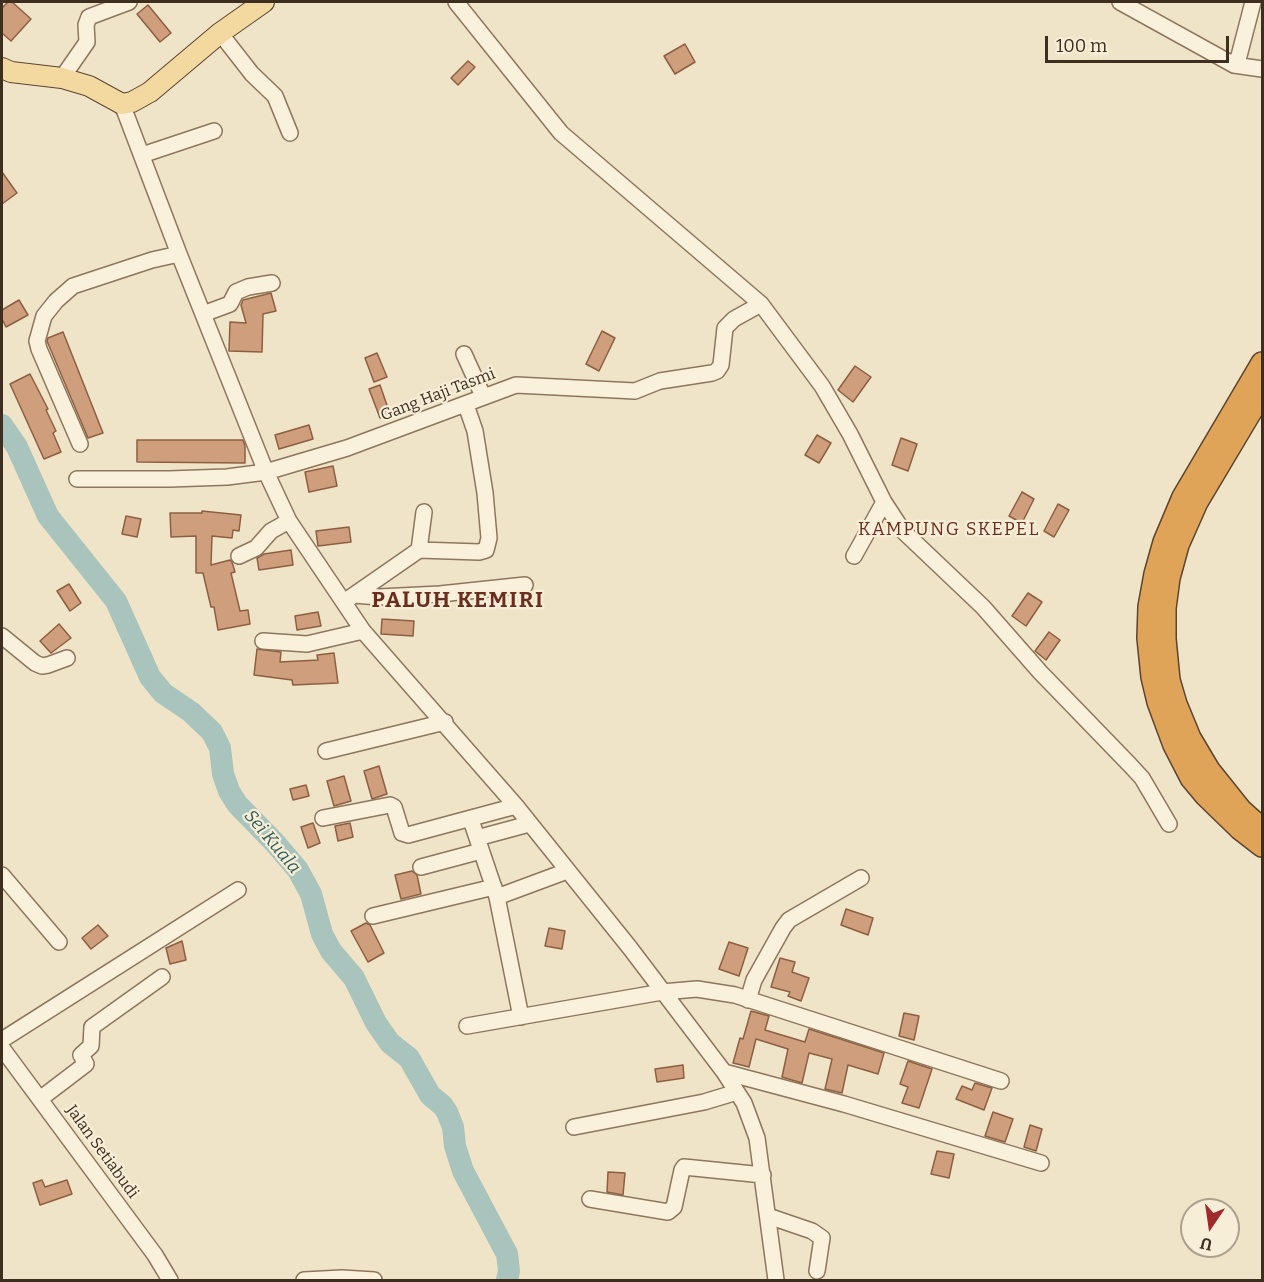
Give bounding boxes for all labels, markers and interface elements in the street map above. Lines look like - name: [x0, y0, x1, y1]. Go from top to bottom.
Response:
- scale bar: [1048, 24, 1232, 62]
- text: 100 m: [1056, 35, 1107, 57]
- street label: Gang Haji Tasmi: [378, 364, 498, 426]
- district label: KAMPUNG SKEPEL: [858, 519, 1040, 541]
- district label: PALUH KEMIRI: [372, 588, 544, 614]
- water label: Sei Kuala: [239, 806, 305, 878]
- street label: Jalan Setiabudi: [62, 1102, 142, 1202]
- north arrow: [1180, 1198, 1240, 1258]
- text: U: [1198, 1233, 1214, 1255]

